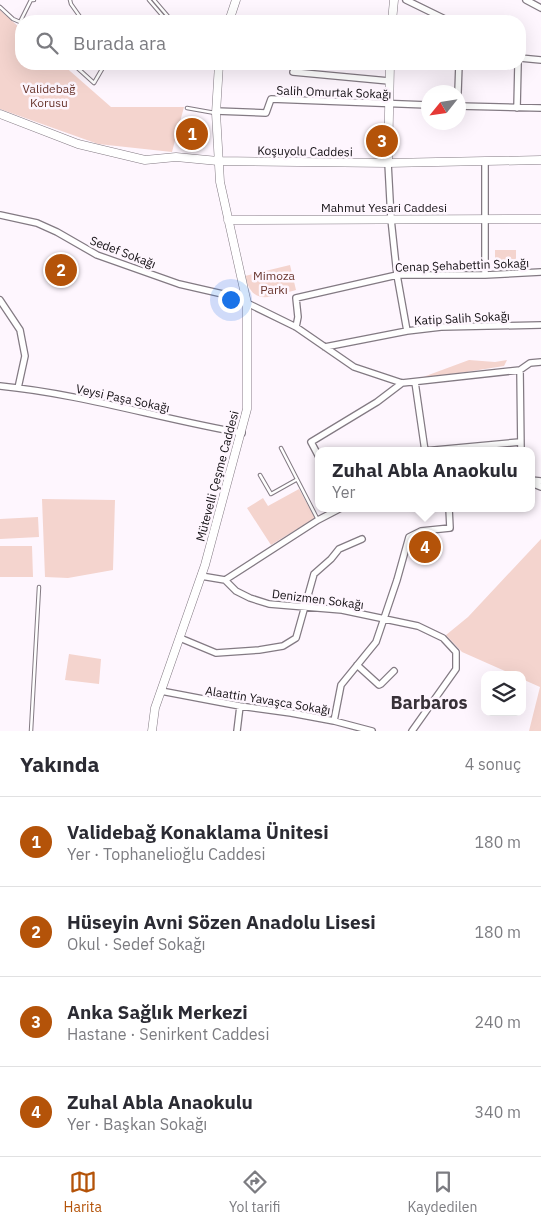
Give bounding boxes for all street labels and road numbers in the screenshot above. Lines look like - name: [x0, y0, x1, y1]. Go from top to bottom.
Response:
- street label: Salih Omurtak Sokağı: [276, 82, 392, 102]
- street label: Koşuyolu Caddesi: [257, 143, 353, 159]
- street label: Mahmut Yesari Caddesi: [321, 200, 447, 215]
- street label: Sedef Sokağı: [88, 233, 158, 271]
- street label: Cenap Şehabettin Sokağı: [395, 255, 529, 275]
- street label: Katip Salih Sokağı: [414, 308, 510, 328]
- street label: Veysi Paşa Sokağı: [75, 381, 171, 415]
- street label: Mütevelli Çeşme Caddesi: [192, 409, 242, 543]
- street label: Denizmen Sokağı: [271, 586, 365, 612]
- street label: Alaattin Yavaşca Sokağı: [204, 683, 332, 717]

